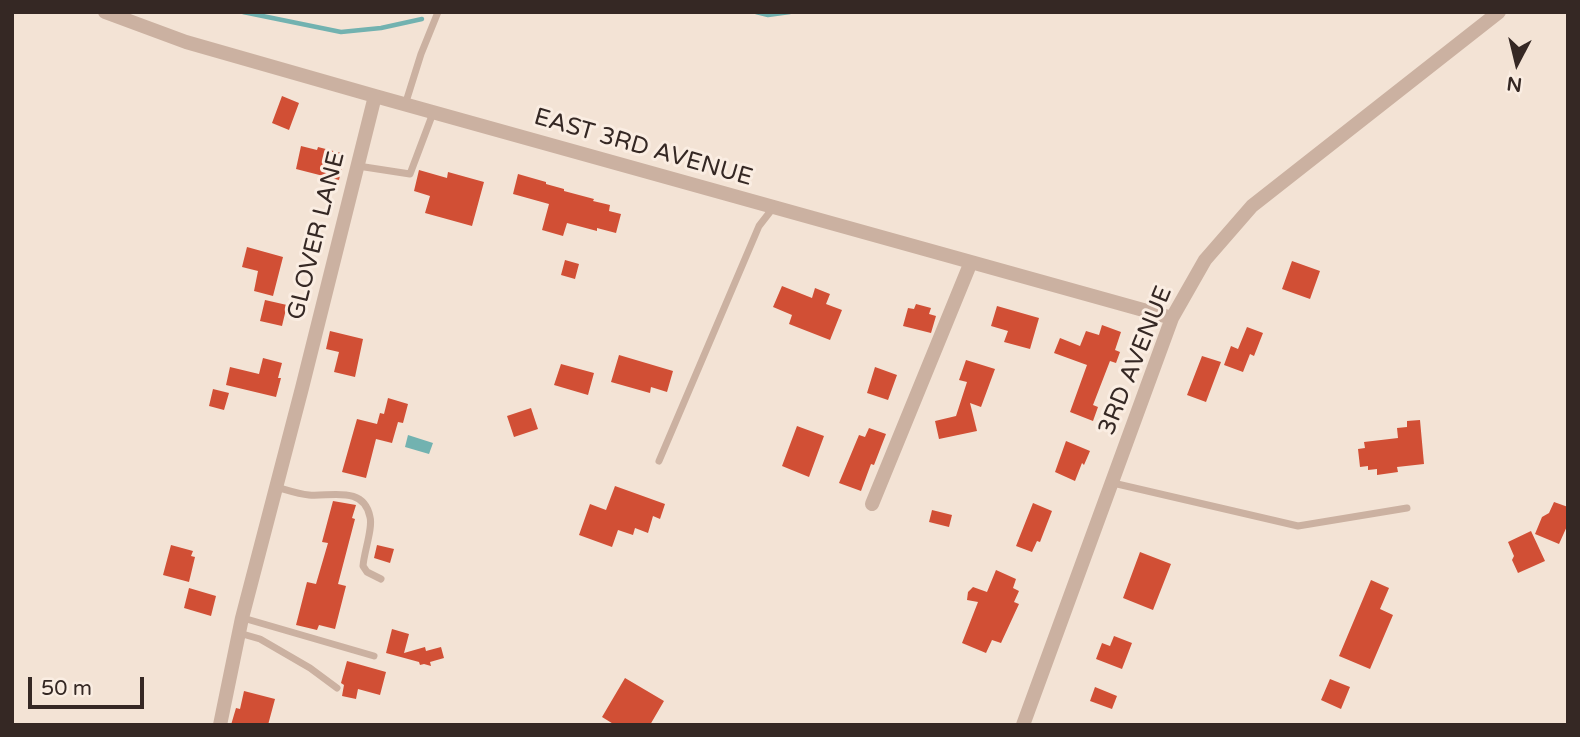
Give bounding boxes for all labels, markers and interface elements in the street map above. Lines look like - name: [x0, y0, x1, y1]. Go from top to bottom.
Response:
- north arrow: [1482, 28, 1552, 98]
- text: N: [1506, 72, 1523, 96]
- street label: EAST 3RD AVENUE: [530, 103, 756, 193]
- street label: GLOVER LANE: [282, 149, 352, 323]
- street label: 3RD AVENUE: [1093, 282, 1179, 440]
- scale bar: [32, 664, 147, 708]
- text: 50 m: [41, 676, 92, 701]

